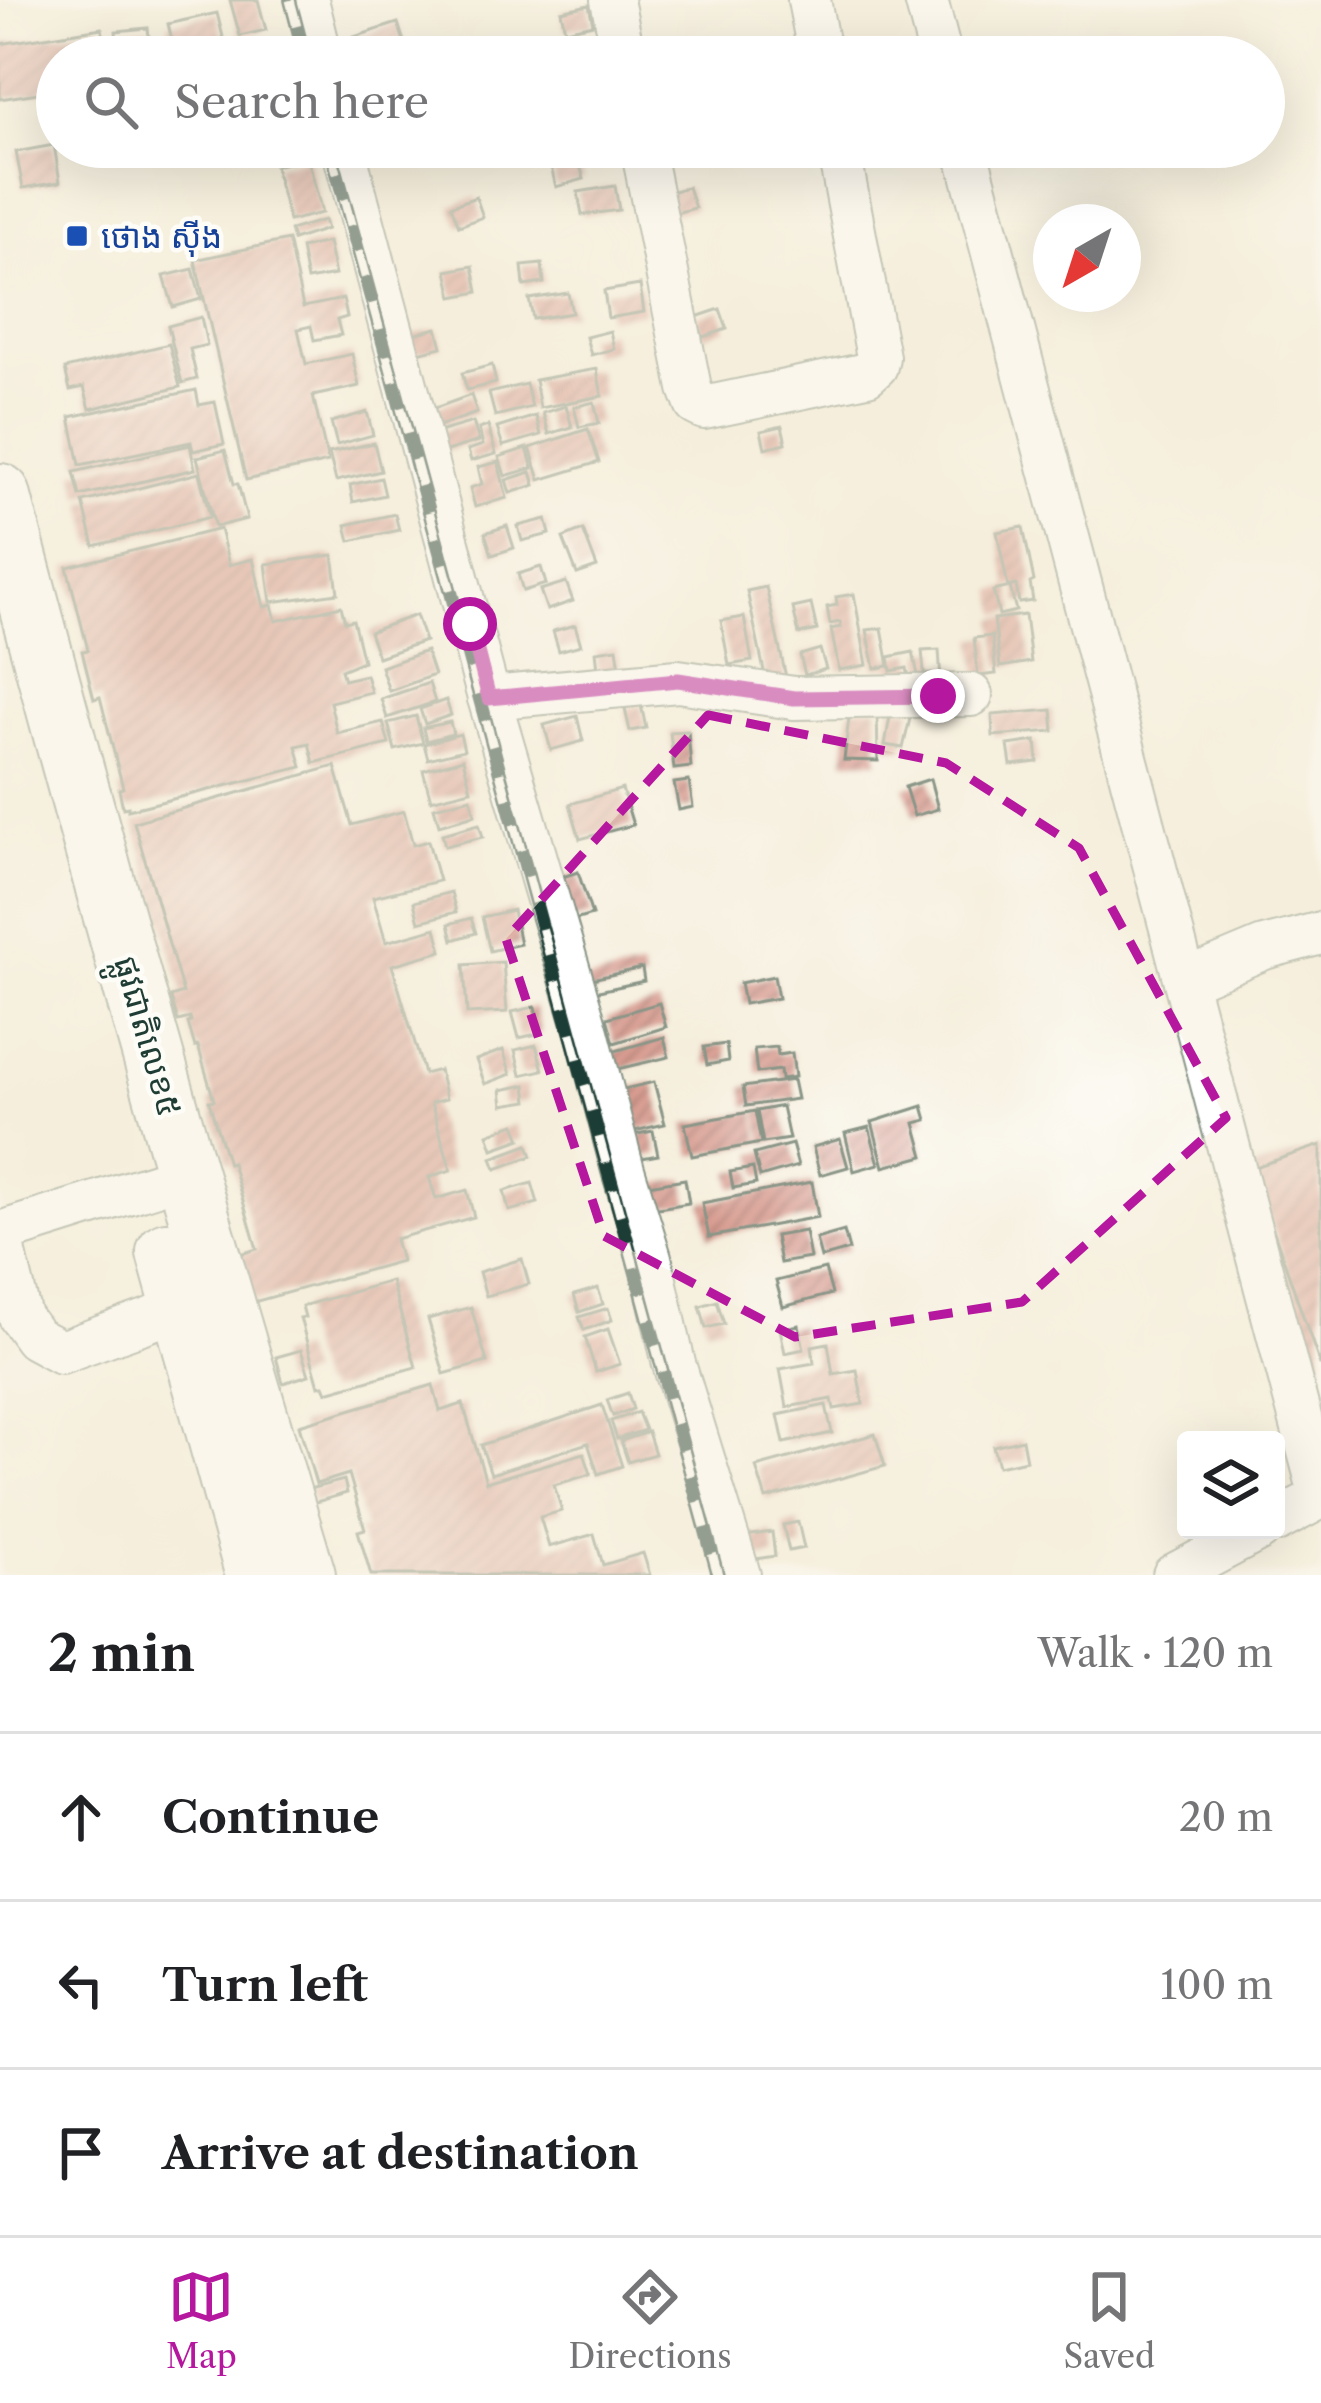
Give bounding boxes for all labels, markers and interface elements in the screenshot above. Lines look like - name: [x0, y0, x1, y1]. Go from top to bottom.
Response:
- search box: [36, 36, 1285, 168]
- icon: search: [78, 69, 144, 135]
- text: Search here: [174, 74, 429, 130]
- north arrow: [1033, 204, 1141, 312]
- place label: ថោង ស៊ីង: [101, 216, 222, 257]
- marker: ថោង ស៊ីង: [64, 223, 90, 249]
- route start: [443, 597, 497, 651]
- route end: [911, 669, 965, 723]
- street label: ផ្លូវជាតិលេខ៥: [97, 951, 190, 1124]
- map controls: [1177, 1431, 1285, 1539]
- button: layers: [1177, 1431, 1285, 1539]
- text: 2 min: [48, 1622, 195, 1684]
- text: Walk · 120 m: [1038, 1629, 1273, 1677]
- icon: ahead: [48, 1784, 114, 1850]
- text: Continue: [162, 1789, 379, 1845]
- text: 20 m: [1179, 1793, 1273, 1841]
- icon: left: [48, 1952, 114, 2018]
- text: Turn left: [162, 1957, 368, 2013]
- text: 100 m: [1160, 1961, 1273, 2009]
- icon: arrive: [48, 2120, 114, 2186]
- text: Arrive at destination: [162, 2125, 639, 2181]
- tab: Map: [166, 2264, 237, 2377]
- tab: Directions: [569, 2264, 732, 2377]
- tab: Saved: [1063, 2264, 1155, 2377]

